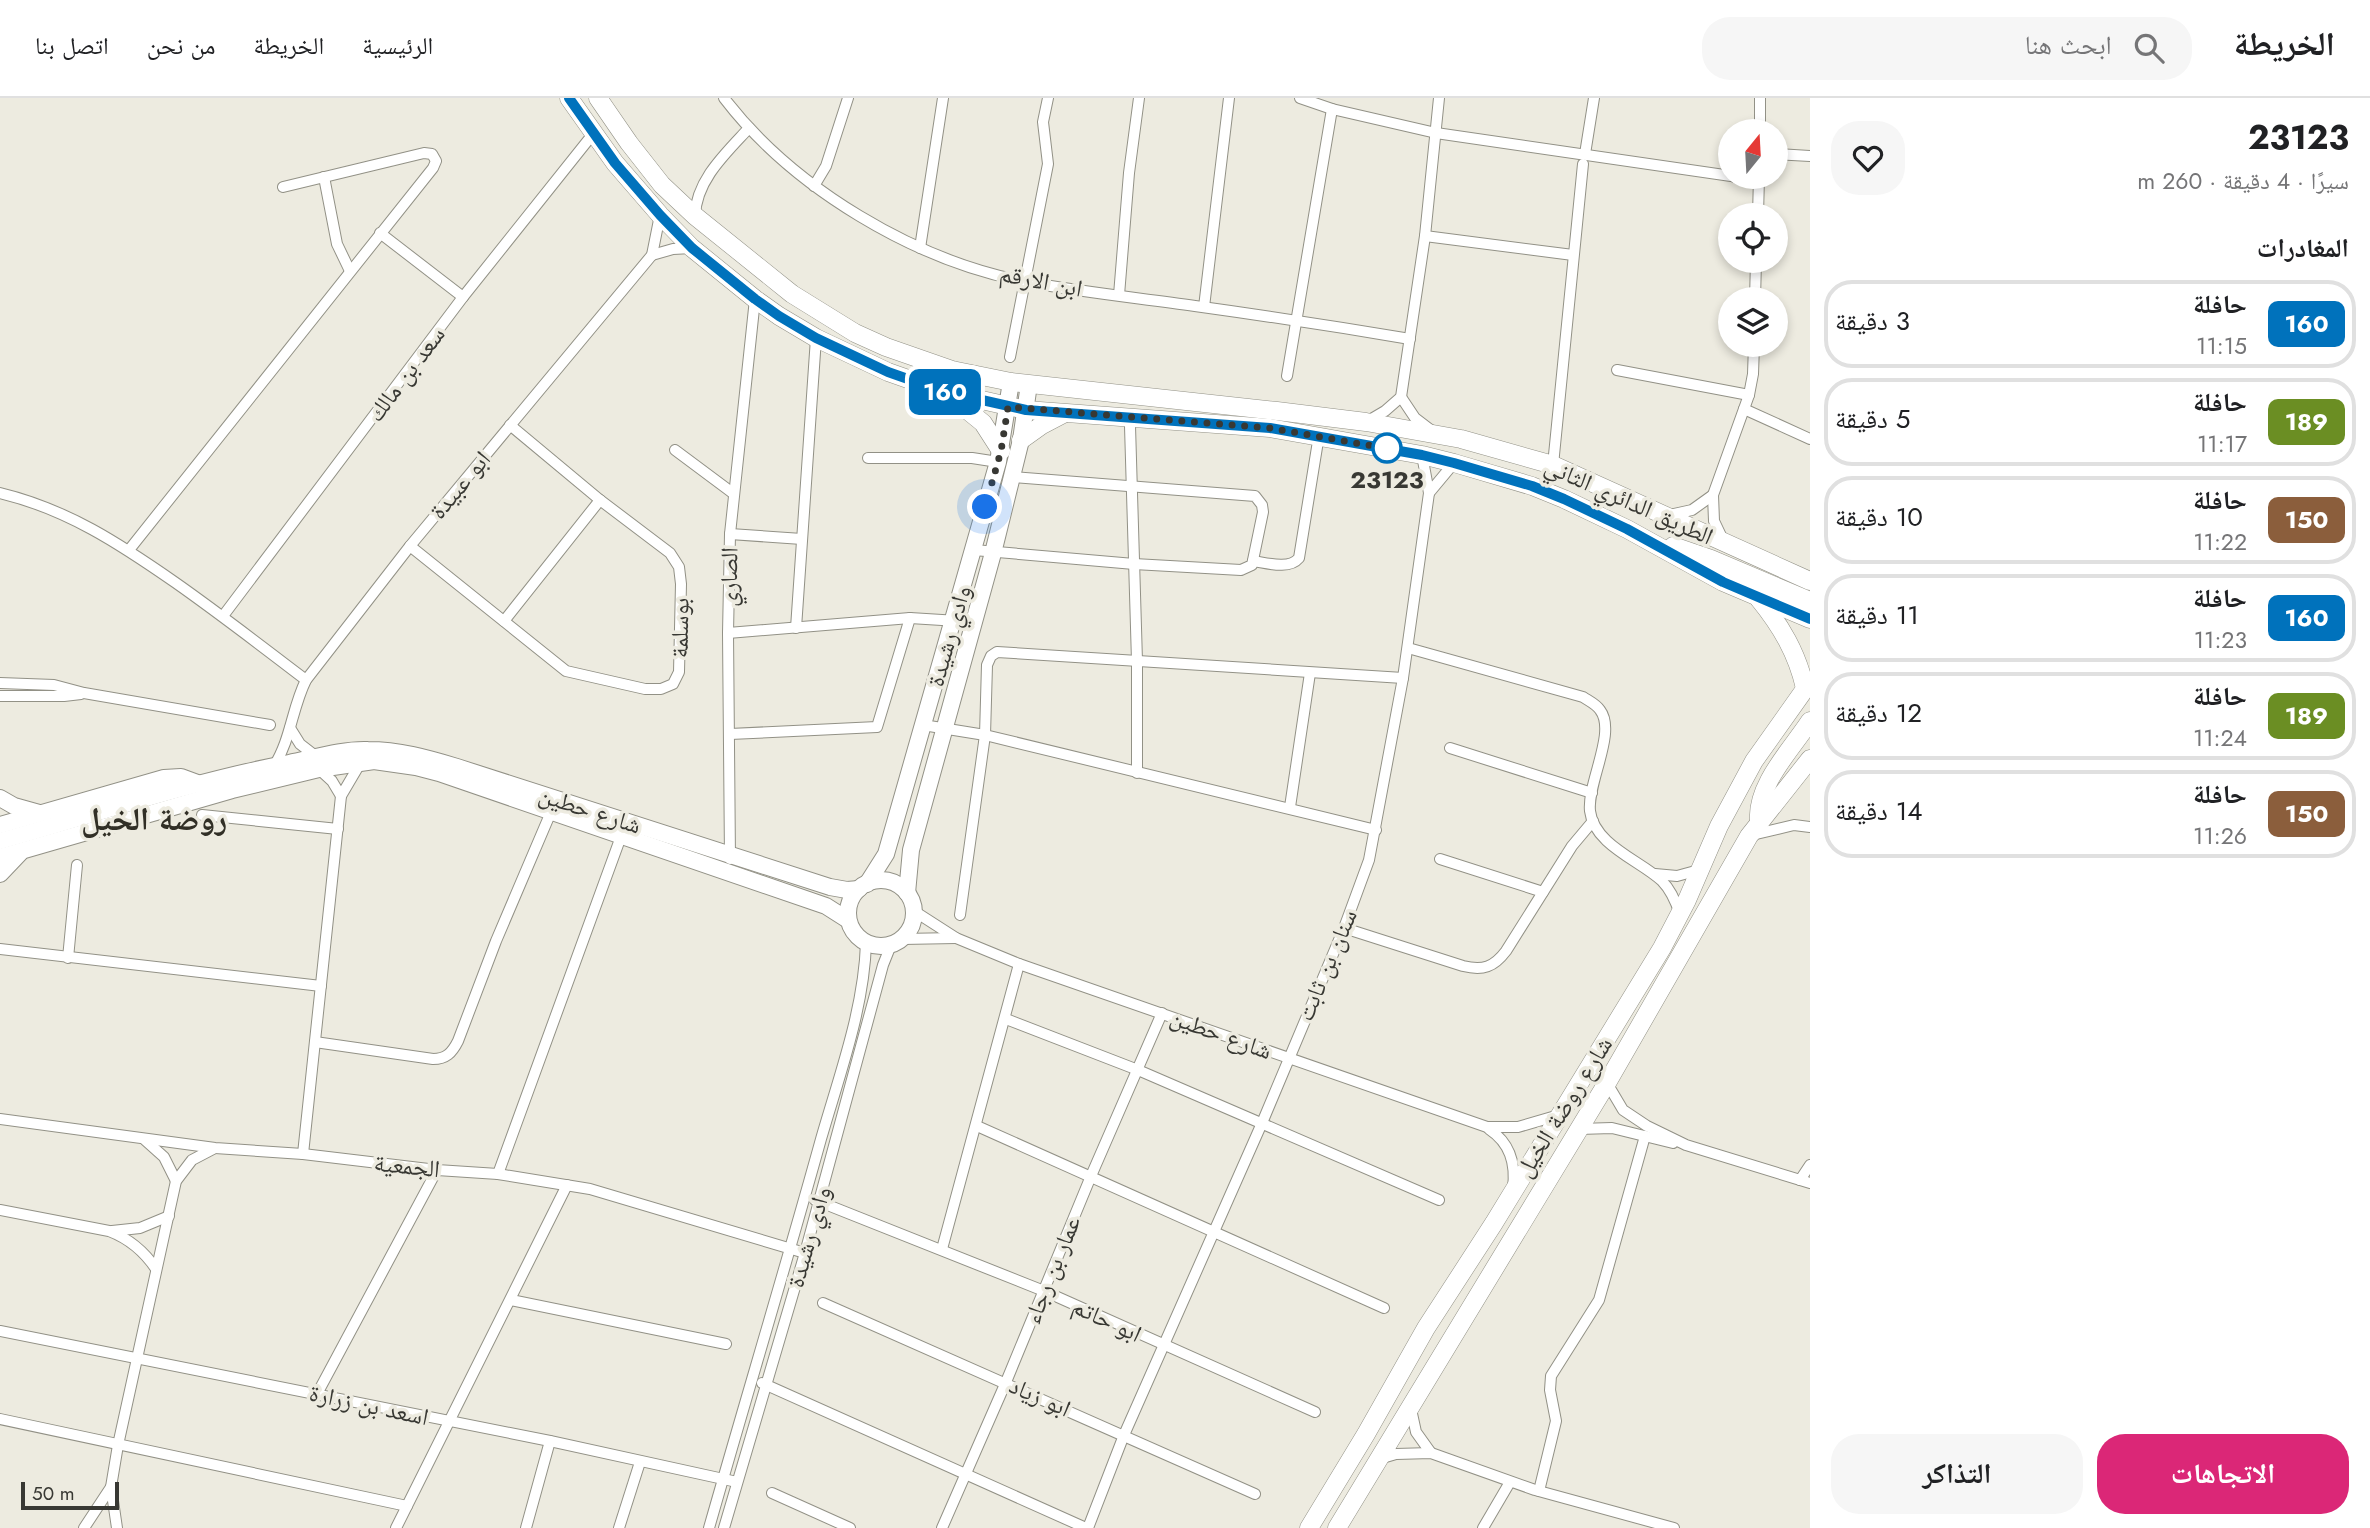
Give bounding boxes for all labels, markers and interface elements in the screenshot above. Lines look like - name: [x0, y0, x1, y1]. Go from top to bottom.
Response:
- search box: [1702, 17, 2192, 80]
- text: الخريطة: [2234, 20, 2335, 67]
- text: ابحث هنا: [2025, 26, 2112, 64]
- text: اتصل بنا: [35, 28, 109, 63]
- text: من نحن: [147, 28, 216, 63]
- text: الخريطة: [254, 28, 324, 63]
- text: الرئيسية: [362, 28, 433, 63]
- icon: search: [2130, 29, 2168, 67]
- text: 23123: [2248, 114, 2349, 161]
- north arrow: [1718, 119, 1788, 189]
- map controls: [1718, 119, 1788, 357]
- button: heart: [1831, 121, 1905, 195]
- text: سيرًا · 4 دقيقة · 260 m: [2137, 164, 2349, 198]
- button: locate: [1718, 203, 1788, 273]
- text: المغادرات: [2257, 229, 2349, 267]
- street label: ابن الارقم: [997, 255, 1086, 306]
- text: حافلة: [2193, 285, 2247, 323]
- button: layers: [1718, 287, 1788, 357]
- text: 3 دقيقة: [1835, 302, 1910, 340]
- text: 160: [2284, 306, 2329, 341]
- street label: سعد بن مالك: [358, 318, 453, 429]
- text: 11:15: [2196, 329, 2247, 363]
- line badge: 160: [905, 369, 985, 415]
- text: 160: [923, 374, 967, 409]
- text: حافلة: [2193, 383, 2247, 421]
- text: 5 دقيقة: [1835, 400, 1910, 438]
- text: 189: [2285, 404, 2328, 439]
- text: 11:17: [2197, 427, 2247, 461]
- marker: 23123: [1372, 433, 1402, 463]
- street label: ابو عبيدة: [421, 443, 499, 526]
- street label: الطريق الدائري الثاني: [1538, 448, 1719, 555]
- place label: 23123: [1350, 462, 1424, 497]
- text: حافلة: [2193, 481, 2247, 519]
- your location: [967, 489, 1002, 524]
- text: 10 دقيقة: [1835, 498, 1923, 536]
- text: 150: [2285, 502, 2328, 537]
- text: 11:22: [2193, 525, 2247, 559]
- street label: الصاري: [710, 547, 749, 607]
- text: حافلة: [2193, 579, 2247, 617]
- street label: وادي رشيدة: [917, 581, 982, 691]
- text: 11 دقيقة: [1835, 596, 1919, 634]
- street label: بوسلمة: [661, 598, 698, 658]
- text: 160: [2284, 600, 2329, 635]
- text: 11:23: [2194, 623, 2247, 657]
- text: حافلة: [2193, 677, 2247, 715]
- text: 12 دقيقة: [1835, 694, 1922, 732]
- text: 189: [2285, 698, 2328, 733]
- text: 11:24: [2193, 721, 2247, 755]
- text: حافلة: [2193, 775, 2247, 813]
- street label: شارع حطين: [534, 777, 646, 843]
- text: 14 دقيقة: [1835, 792, 1923, 830]
- district label: روضة الخيل: [81, 796, 227, 842]
- text: 150: [2285, 796, 2328, 831]
- text: 11:26: [2193, 819, 2247, 853]
- street label: سنان بن ثابت: [1287, 903, 1366, 1026]
- street label: شارع حطين: [1165, 999, 1277, 1068]
- street label: شارع روضة الخيل: [1506, 1030, 1621, 1184]
- street label: الجمعية: [372, 1145, 442, 1186]
- street label: وادي رشيدة: [777, 1182, 842, 1292]
- street label: عمار بن رجاء: [1014, 1211, 1089, 1329]
- street label: ابو حاتم: [1067, 1288, 1148, 1351]
- street label: ابو زياد: [1004, 1367, 1077, 1426]
- street label: اسعد بن زرارة: [306, 1375, 432, 1434]
- button: التذاكر: [1831, 1434, 2083, 1514]
- button: الاتجاهات: [2097, 1434, 2349, 1514]
- scale bar: [21, 1479, 119, 1511]
- text: 50 m: [32, 1480, 75, 1507]

